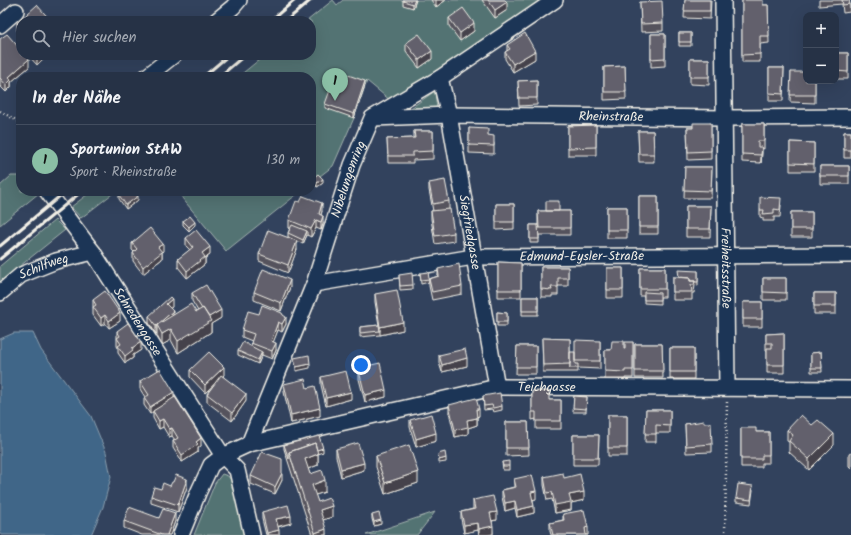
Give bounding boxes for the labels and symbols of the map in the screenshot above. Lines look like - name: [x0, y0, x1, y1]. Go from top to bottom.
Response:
- pin: 1: [322, 68, 348, 101]
- street label: Rheinstraße: [578, 106, 644, 128]
- street label: Nibelungenring: [325, 137, 372, 220]
- street label: Siegfriedgasse: [453, 193, 487, 271]
- street label: Freiheitsstraße: [715, 227, 737, 309]
- street label: Edmund-Eysler-Straße: [519, 246, 644, 267]
- street label: Schilfweg: [16, 248, 71, 285]
- street label: Schredengasse: [107, 283, 167, 360]
- your location: [351, 355, 371, 375]
- street label: Teichgasse: [518, 377, 576, 398]

